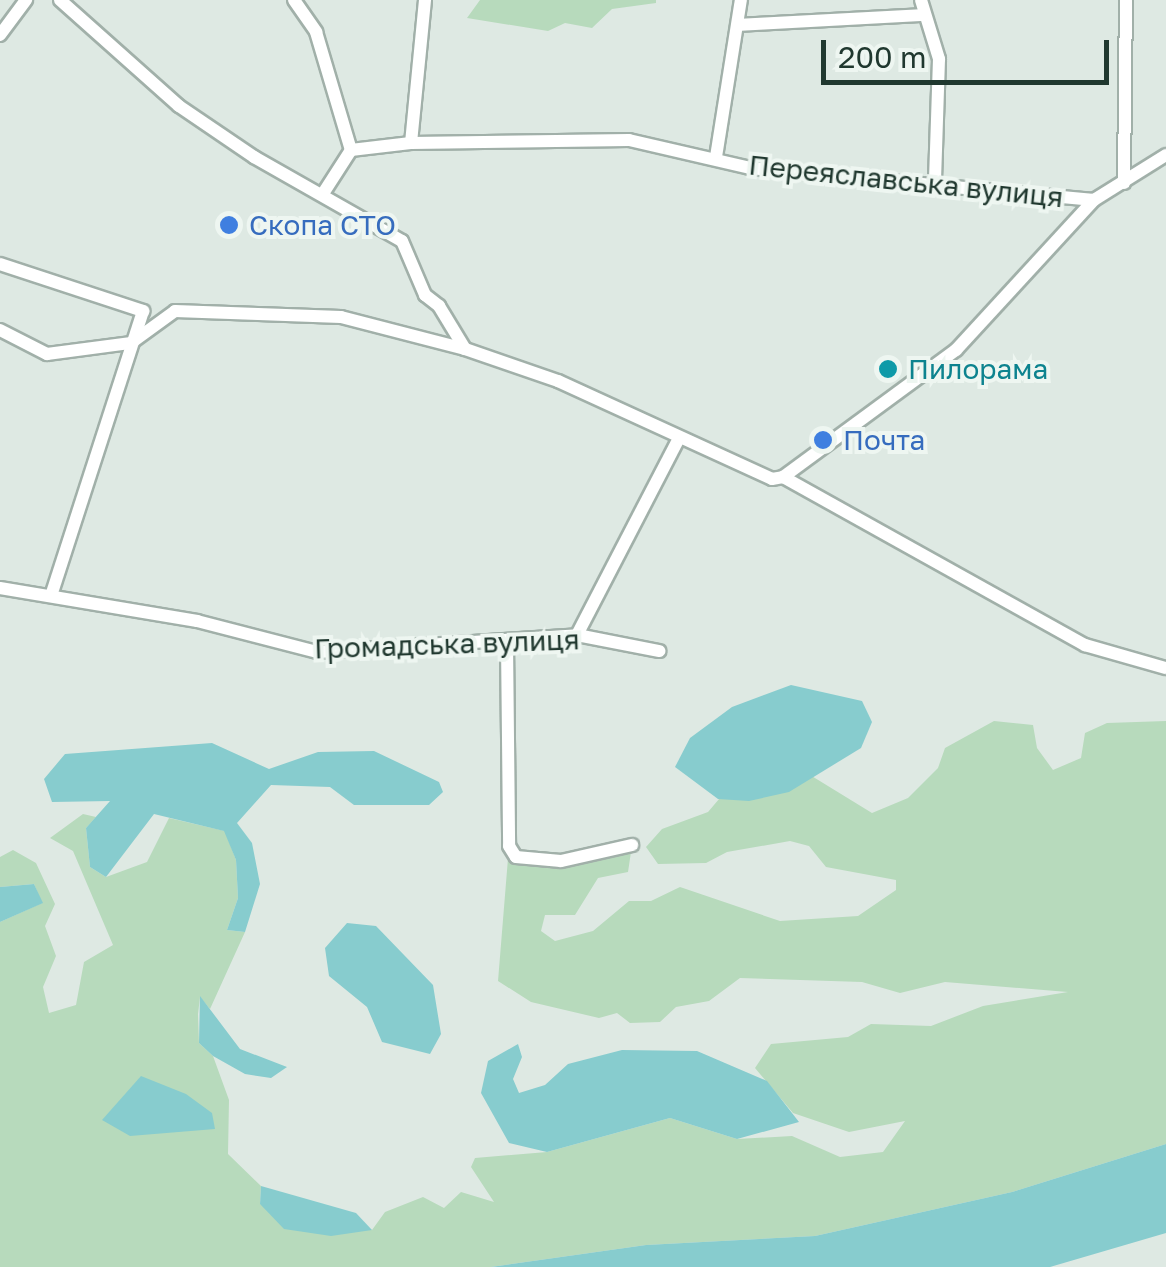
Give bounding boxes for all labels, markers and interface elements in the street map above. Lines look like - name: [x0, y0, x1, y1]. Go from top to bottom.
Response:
- scale bar: [826, 20, 1114, 82]
- text: 200 m: [838, 39, 927, 75]
- street label: Переяславська вулиця: [747, 148, 1065, 214]
- place label: Скопа СТО: [249, 208, 396, 242]
- marker: Скопа СТО: [218, 214, 240, 236]
- place label: Пилорама: [908, 352, 1048, 386]
- marker: Пилорама: [877, 358, 899, 380]
- place label: Почта: [843, 423, 925, 457]
- marker: Почта: [812, 429, 834, 451]
- street label: Громадська вулиця: [314, 623, 580, 665]

